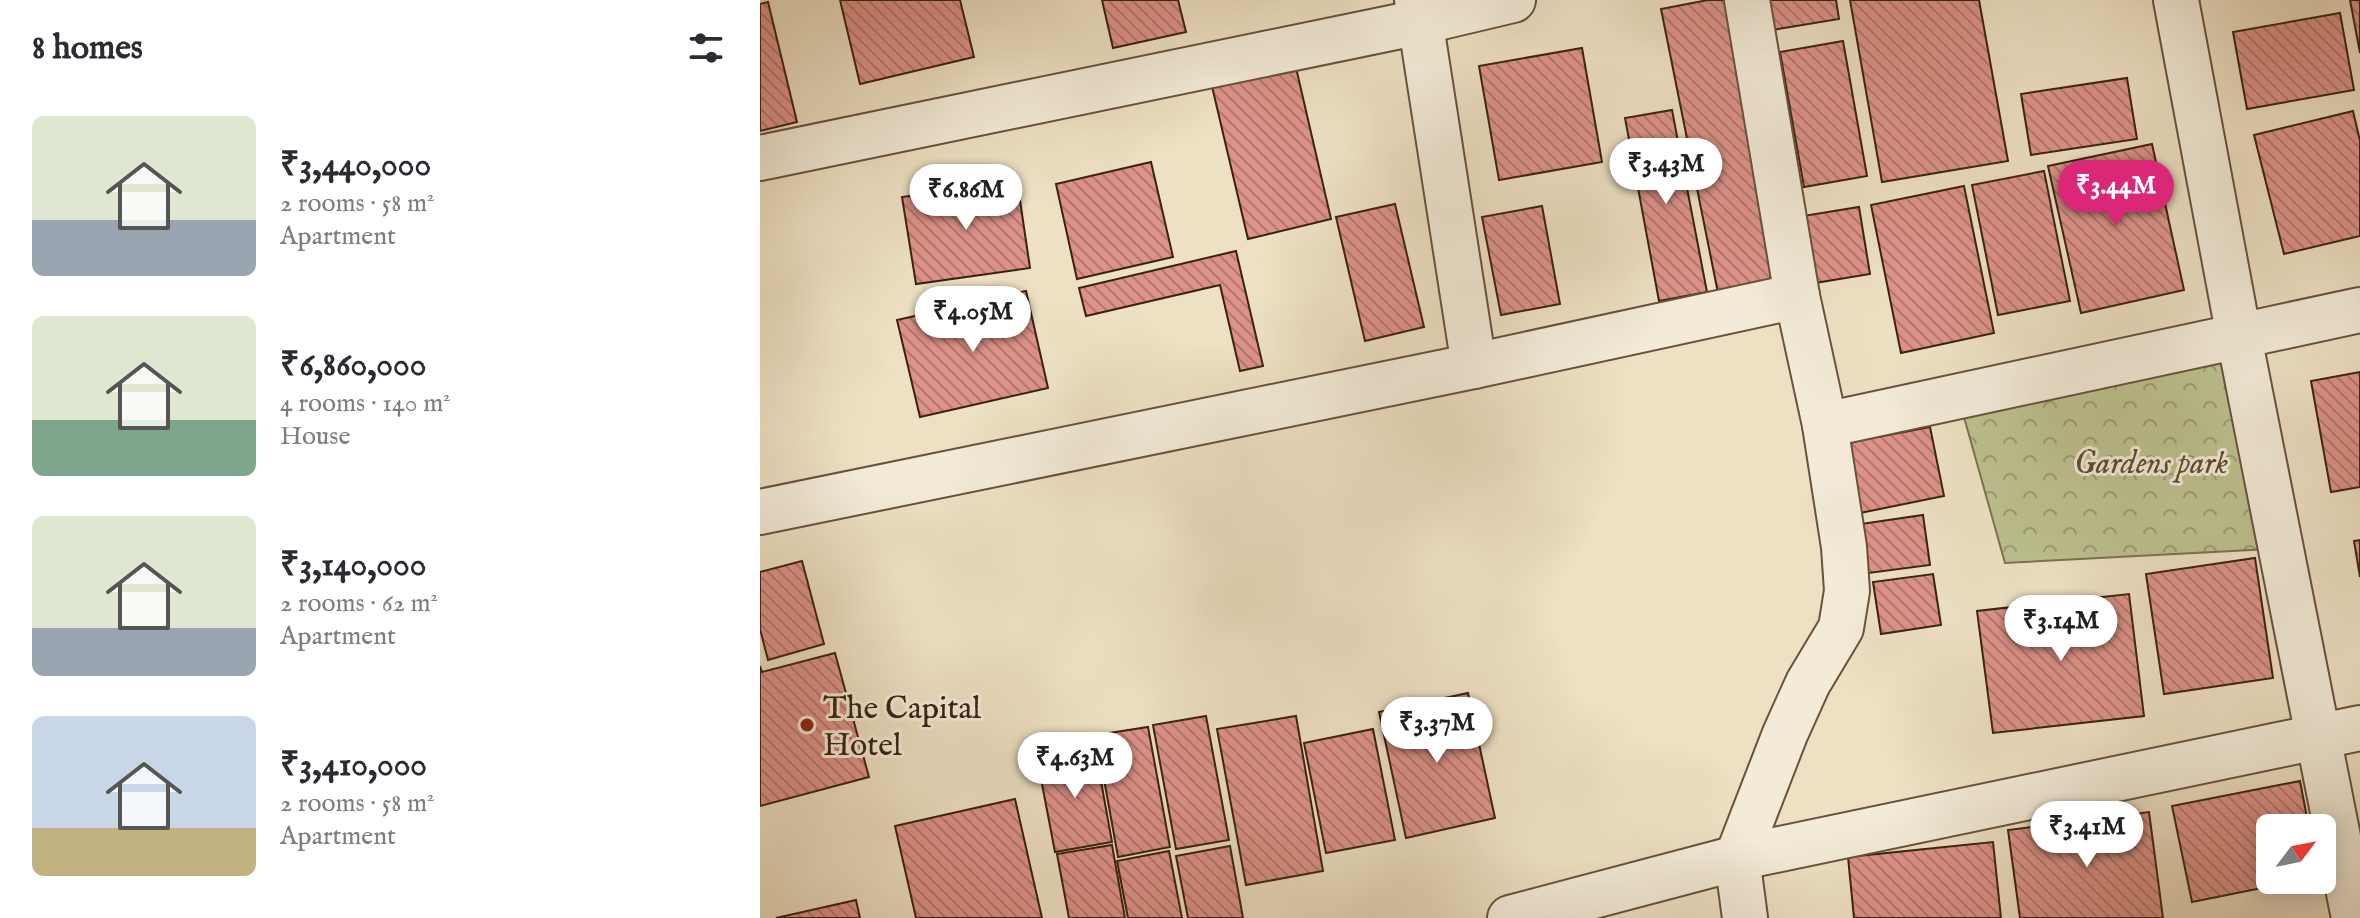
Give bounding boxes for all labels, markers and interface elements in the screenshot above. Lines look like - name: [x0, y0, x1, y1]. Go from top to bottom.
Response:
- icon: filters: [684, 26, 728, 70]
- text: 8 homes: [32, 27, 143, 70]
- pin: ₹3.43M: [1601, 138, 1731, 206]
- text: ₹3,440,000: [280, 144, 431, 187]
- text: ₹3.43M: [1627, 147, 1705, 180]
- icon: home: [96, 148, 192, 244]
- pin: ₹3.44M: [2051, 160, 2181, 228]
- pin: ₹6.86M: [901, 164, 1031, 232]
- text: ₹3.44M: [2076, 169, 2156, 202]
- text: ₹6.86M: [927, 173, 1005, 206]
- text: 2 rooms · 58 m²: [280, 187, 434, 220]
- text: Apartment: [280, 220, 396, 253]
- pin: ₹4.05M: [908, 286, 1038, 354]
- text: ₹4.05M: [933, 295, 1013, 328]
- text: ₹6,860,000: [280, 344, 426, 387]
- icon: home: [96, 348, 192, 444]
- text: 4 rooms · 140 m²: [280, 387, 451, 420]
- text: House: [280, 420, 350, 453]
- park label: Gardens park: [2074, 444, 2228, 485]
- text: ₹3,140,000: [280, 544, 426, 587]
- icon: home: [96, 548, 192, 644]
- text: 2 rooms · 62 m²: [280, 587, 438, 620]
- pin: ₹3.14M: [1996, 595, 2126, 663]
- text: ₹3.14M: [2022, 604, 2100, 637]
- text: Apartment: [280, 620, 396, 653]
- place label: The Capital Hotel: [823, 689, 981, 767]
- pin: ₹3.37M: [1372, 697, 1502, 765]
- text: ₹3.37M: [1399, 706, 1475, 739]
- marker: The Capital Hotel: [798, 716, 816, 734]
- pin: ₹4.63M: [1010, 732, 1140, 800]
- text: ₹4.63M: [1036, 741, 1114, 774]
- text: ₹3,410,000: [280, 744, 427, 787]
- icon: home: [96, 748, 192, 844]
- text: 2 rooms · 58 m²: [280, 787, 434, 820]
- pin: ₹3.41M: [2022, 801, 2152, 869]
- text: ₹3.41M: [2048, 810, 2126, 843]
- north arrow: [2256, 814, 2336, 894]
- map controls: [2256, 814, 2336, 894]
- text: Apartment: [280, 820, 396, 853]

